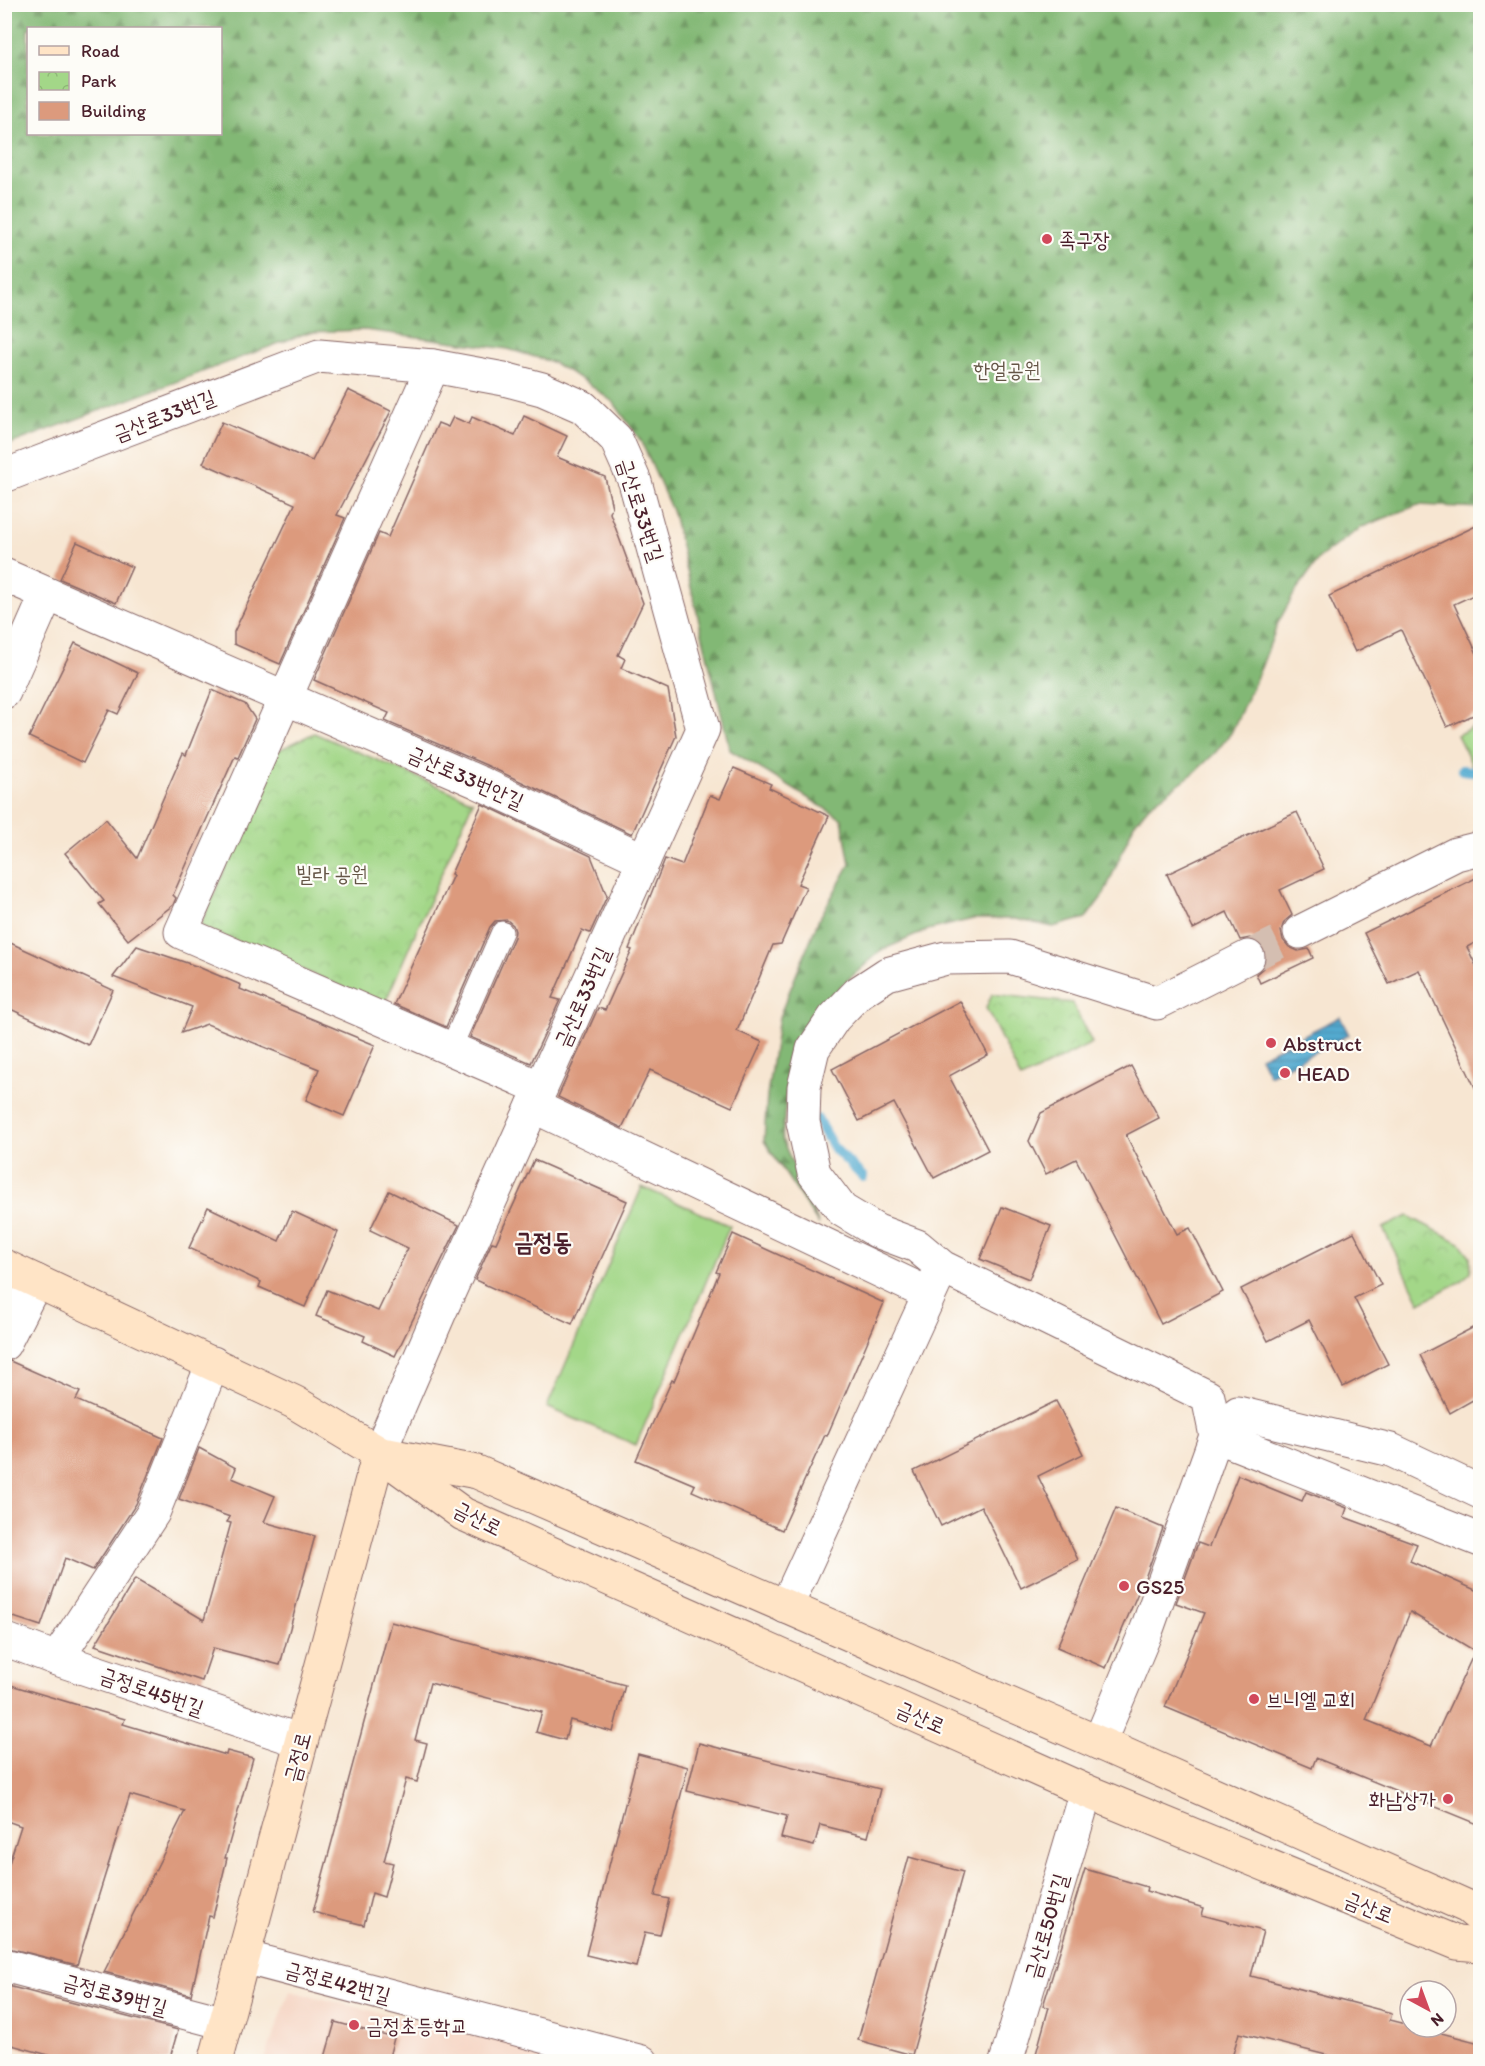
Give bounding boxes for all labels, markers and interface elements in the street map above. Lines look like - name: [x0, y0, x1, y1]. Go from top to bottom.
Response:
- legend: [27, 27, 222, 135]
- text: Road: [81, 40, 120, 62]
- text: Park: [81, 70, 116, 92]
- text: Building: [81, 100, 147, 122]
- place label: 족구장: [1059, 227, 1110, 252]
- marker: 족구장: [1040, 232, 1054, 246]
- park label: 한얼공원: [973, 357, 1041, 382]
- street label: 금산로33번길: [109, 384, 219, 446]
- street label: 금산로33번길: [613, 455, 670, 565]
- street label: 금산로33번안길: [404, 740, 528, 814]
- park label: 빌라 공원: [296, 861, 368, 886]
- street label: 금산로33번길: [549, 943, 615, 1051]
- place label: Abstruct: [1283, 1031, 1362, 1056]
- marker: Abstruct: [1264, 1036, 1278, 1050]
- place label: HEAD: [1297, 1061, 1350, 1086]
- marker: HEAD: [1278, 1066, 1292, 1080]
- district label: 금정동: [514, 1227, 572, 1256]
- street label: 금산로: [450, 1495, 506, 1541]
- place label: GS25: [1136, 1574, 1184, 1599]
- marker: GS25: [1117, 1579, 1131, 1593]
- street label: 금정로45번길: [97, 1662, 207, 1720]
- place label: 브니엘 교회: [1266, 1687, 1355, 1712]
- marker: 브니엘 교회: [1247, 1692, 1261, 1706]
- street label: 금산로: [893, 1695, 949, 1739]
- street label: 금정로: [278, 1729, 316, 1785]
- place label: 화남상가: [1368, 1787, 1436, 1812]
- marker: 화남상가: [1441, 1792, 1455, 1806]
- street label: 금산로50번길: [1019, 1870, 1073, 1982]
- street label: 금산로: [1341, 1886, 1397, 1928]
- street label: 금정로42번길: [283, 1956, 394, 2008]
- street label: 금정로39번길: [60, 1968, 170, 2020]
- north arrow: [1398, 1979, 1458, 2039]
- text: N: [1427, 2009, 1448, 2031]
- place label: 금정초등학교: [366, 2013, 467, 2038]
- marker: 금정초등학교: [347, 2018, 361, 2032]

